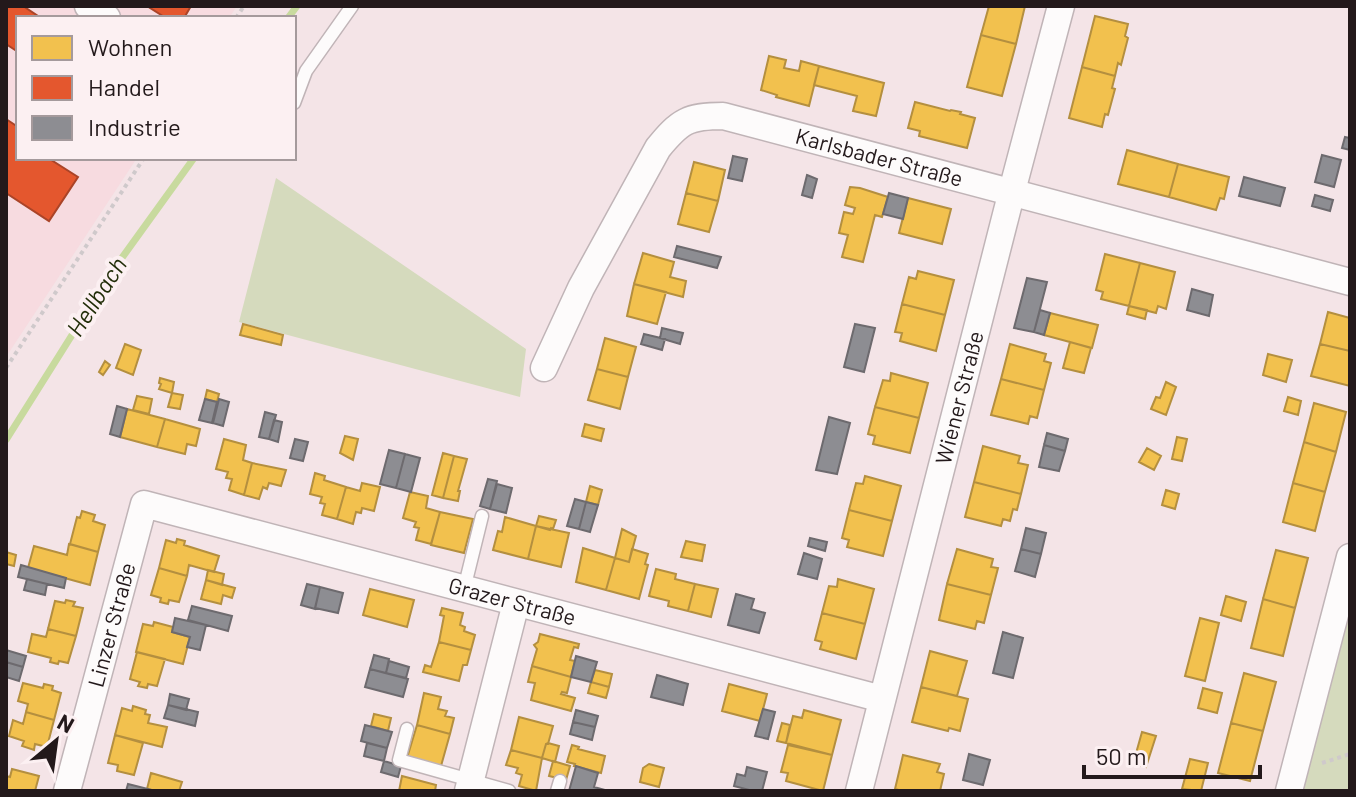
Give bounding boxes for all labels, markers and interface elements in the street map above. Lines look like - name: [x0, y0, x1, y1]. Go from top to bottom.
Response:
- legend: [16, 16, 296, 160]
- text: Wohnen: [88, 32, 172, 61]
- text: Handel: [88, 72, 160, 101]
- text: Industrie: [88, 112, 181, 141]
- street label: Karlsbader Straße: [793, 122, 966, 191]
- water label: Hellbach: [60, 251, 132, 341]
- street label: Wiener Straße: [929, 328, 988, 467]
- street label: Linzer Straße: [81, 559, 140, 690]
- street label: Grazer Straße: [446, 571, 579, 630]
- north arrow: [16, 701, 96, 781]
- text: N: [53, 708, 79, 738]
- scale bar: [1084, 729, 1260, 779]
- text: 50 m: [1096, 741, 1147, 770]

